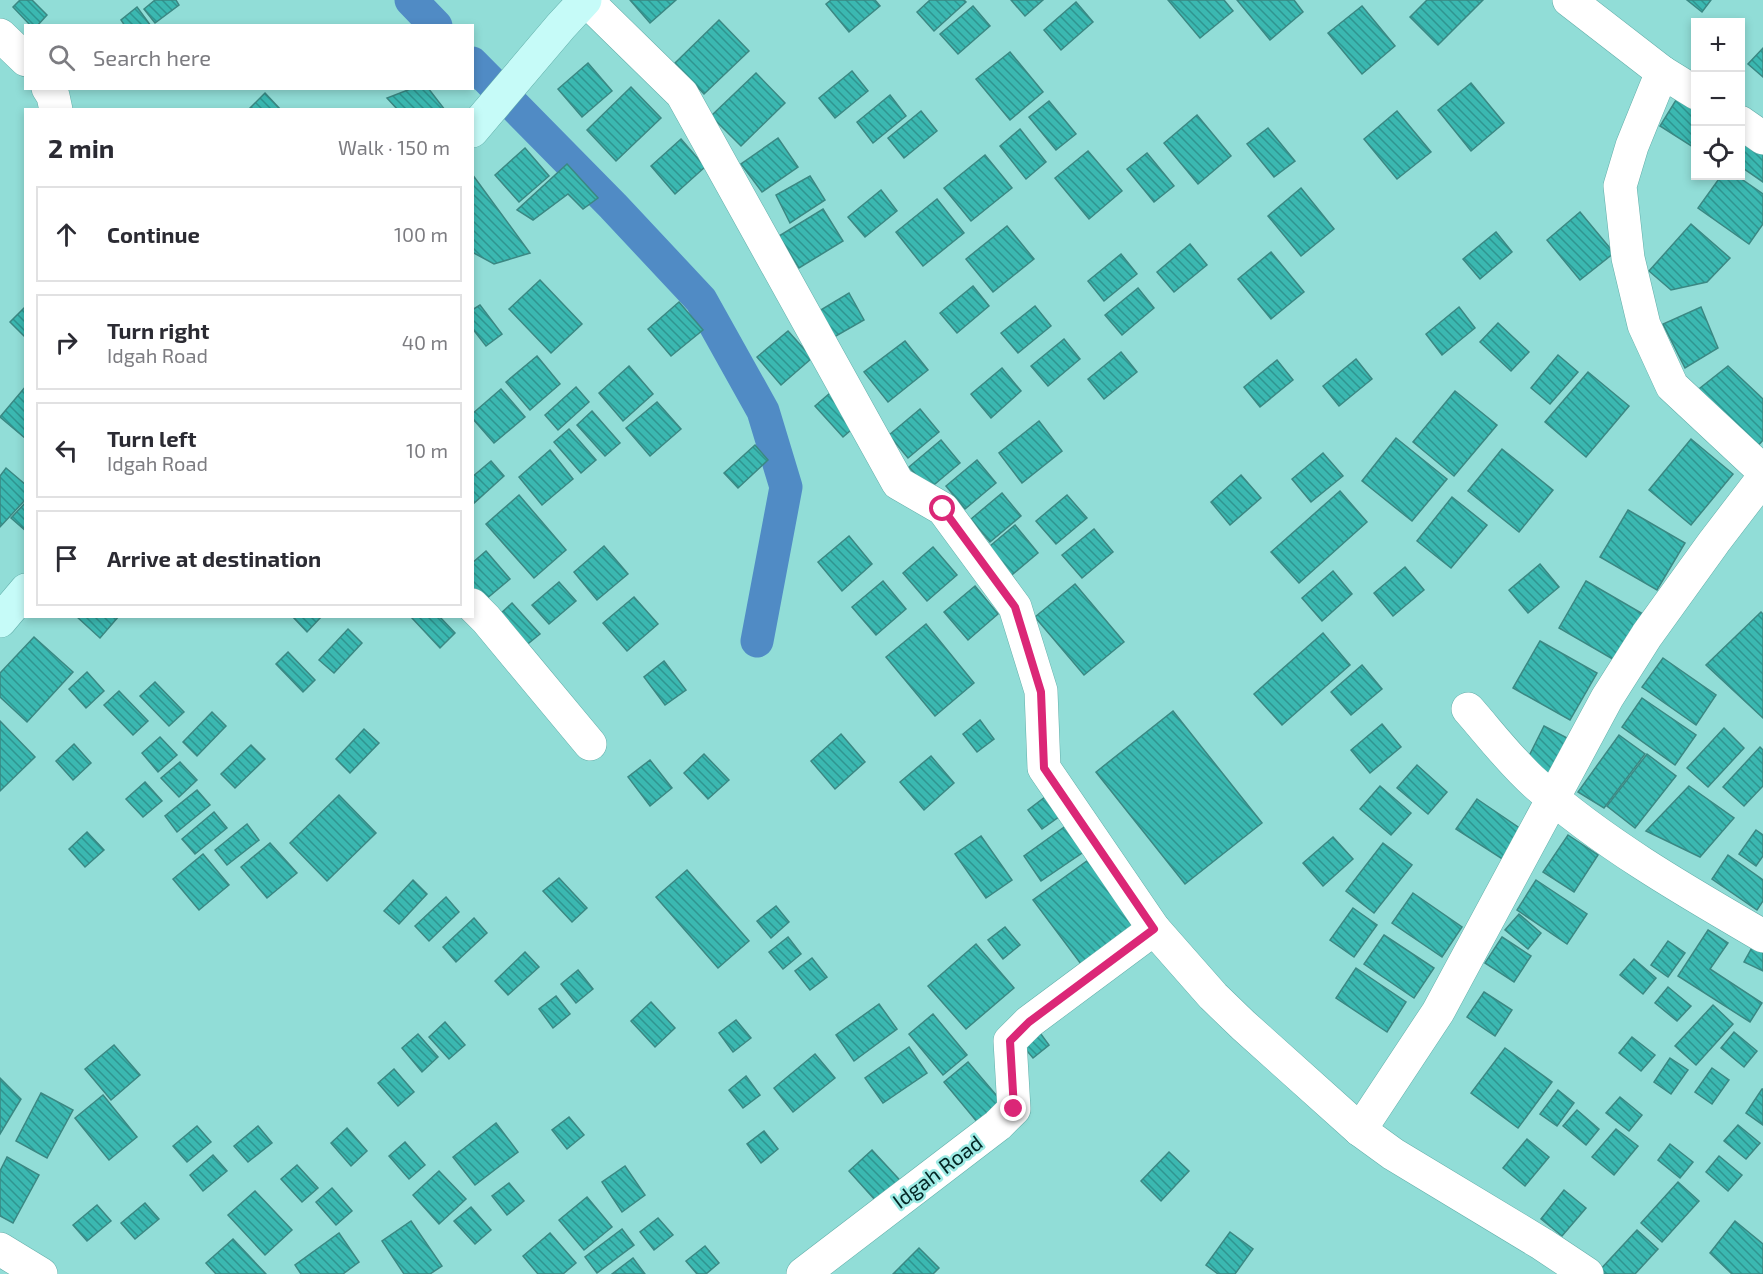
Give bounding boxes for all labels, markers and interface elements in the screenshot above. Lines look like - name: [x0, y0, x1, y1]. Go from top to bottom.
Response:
- map controls: [1691, 18, 1745, 180]
- button: +: [1691, 18, 1745, 72]
- search box: [24, 24, 474, 90]
- icon: search: [45, 41, 78, 74]
- text: Search here: [93, 44, 211, 70]
- button: −: [1691, 72, 1745, 126]
- button: locate: [1691, 126, 1745, 180]
- text: 2 min: [48, 132, 114, 163]
- text: Walk · 150 m: [338, 135, 450, 159]
- icon: ahead: [50, 218, 83, 251]
- text: Continue: [107, 221, 200, 247]
- text: 100 m: [394, 222, 448, 246]
- text: Turn right: [107, 317, 209, 343]
- icon: right: [50, 326, 83, 359]
- text: 40 m: [402, 330, 448, 354]
- text: Idgah Road: [107, 343, 208, 367]
- text: Turn left: [107, 425, 196, 451]
- icon: left: [50, 434, 83, 467]
- text: 10 m: [406, 438, 448, 462]
- text: Idgah Road: [107, 451, 208, 475]
- route start: [929, 495, 955, 521]
- icon: arrive: [50, 542, 83, 575]
- text: Arrive at destination: [107, 545, 321, 571]
- route end: [1000, 1095, 1026, 1121]
- street label: Idgah Road: [887, 1129, 987, 1213]

